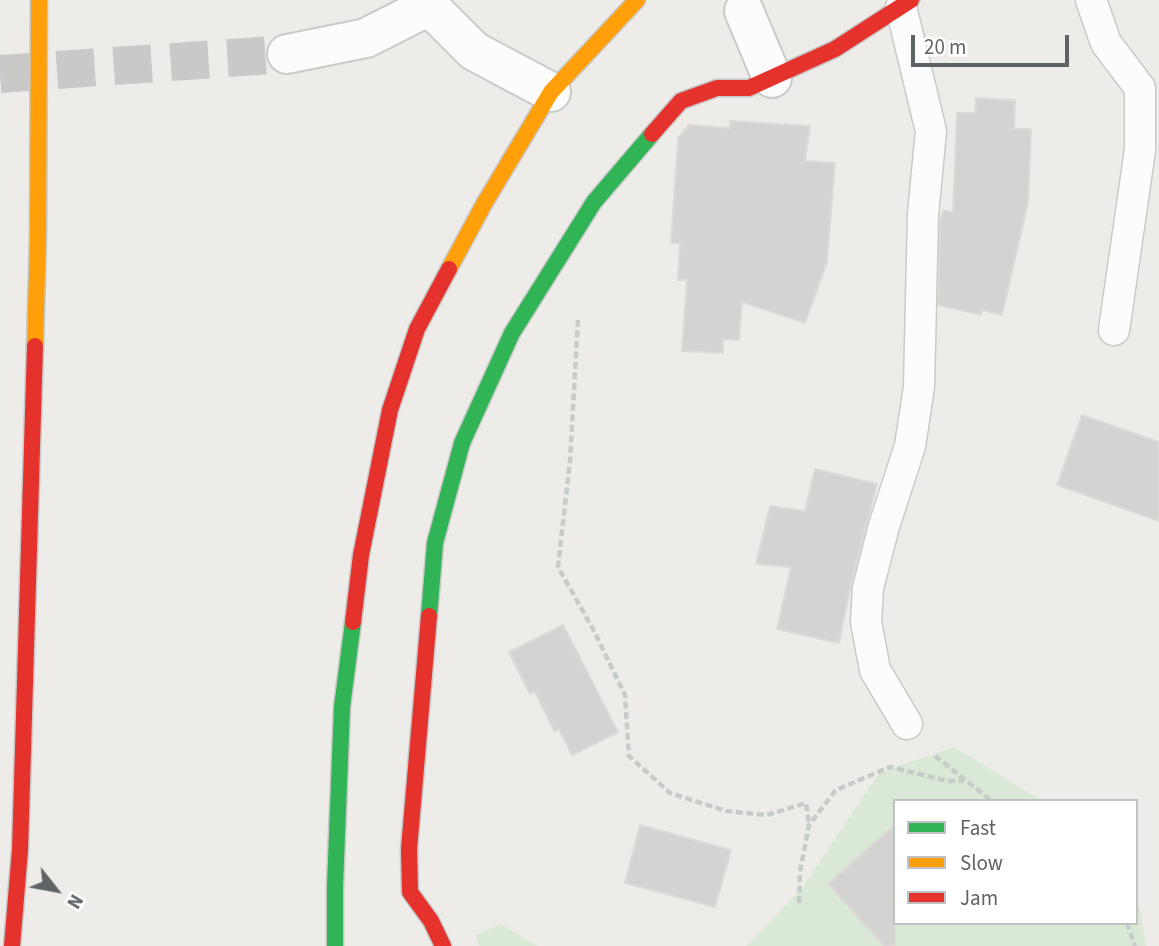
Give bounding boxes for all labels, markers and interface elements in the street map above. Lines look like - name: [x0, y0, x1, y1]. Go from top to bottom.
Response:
- scale bar: [914, 21, 1072, 65]
- text: 20 m: [924, 32, 966, 62]
- legend: [893, 799, 1138, 925]
- text: Fast: [960, 813, 996, 843]
- text: Slow: [960, 848, 1003, 878]
- north arrow: [21, 855, 91, 925]
- text: Jam: [960, 883, 998, 913]
- text: N: [60, 889, 89, 913]

